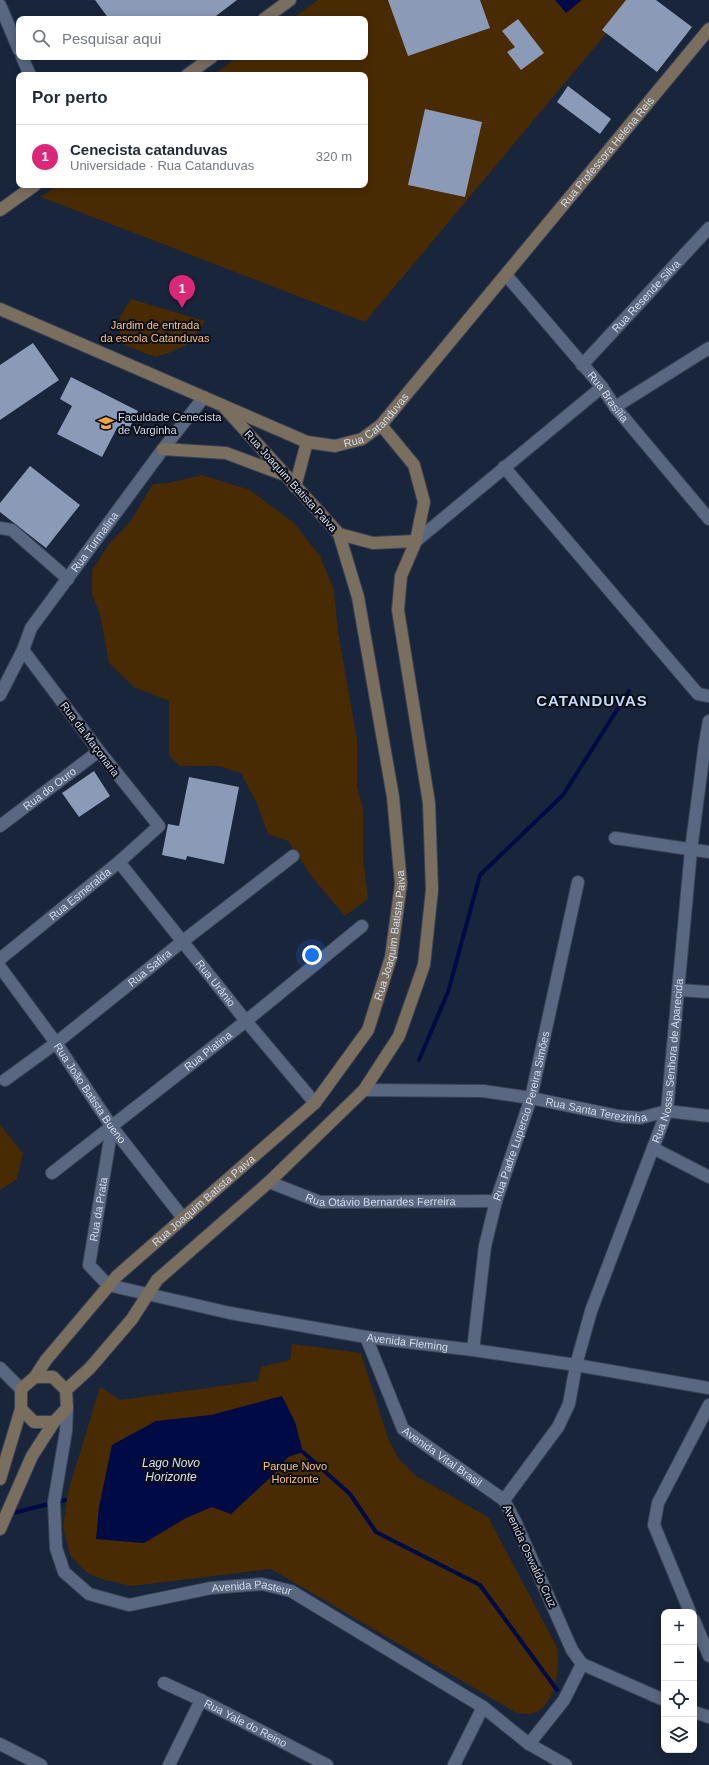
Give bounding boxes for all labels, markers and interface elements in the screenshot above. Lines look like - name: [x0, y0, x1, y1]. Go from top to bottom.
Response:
- search box: [16, 16, 368, 60]
- icon: search: [30, 27, 52, 49]
- text: Pesquisar aqui: [62, 30, 161, 47]
- text: Por perto: [32, 88, 108, 107]
- street label: Rua Professora Helena Reis: [558, 94, 657, 209]
- text: Cenecista catanduvas: [70, 141, 228, 158]
- text: 1: [41, 149, 49, 164]
- text: 320 m: [316, 149, 352, 164]
- text: Universidade · Rua Catanduvas: [70, 158, 254, 173]
- street label: Rua Resende Silva: [609, 257, 683, 335]
- pin: 1: [169, 275, 195, 308]
- park label: Jardim de entrada da escola Catanduvas: [101, 319, 210, 344]
- street label: Rua Brasília: [585, 369, 631, 425]
- street label: Rua Catanduvas: [342, 390, 411, 450]
- place label: Faculdade Cenecista de Varginha: [118, 411, 222, 436]
- school or university icon: Faculdade Cenecista de Varginha: [97, 414, 115, 432]
- street label: Rua Joaquim Batista Paiva: [242, 428, 340, 535]
- street label: Rua Turmalina: [68, 509, 121, 574]
- district label: CATANDUVAS: [536, 692, 648, 709]
- street label: Rua da Maçonaria: [58, 699, 122, 779]
- street label: Rua do Ouro: [21, 765, 78, 812]
- street label: Rua Esmeralda: [47, 865, 114, 923]
- street label: Rua Joaquim Batista Paiva: [372, 869, 407, 1002]
- your location: [302, 945, 322, 965]
- street label: Rua Safira: [126, 946, 174, 989]
- street label: Rua Urânio: [194, 958, 238, 1009]
- street label: Rua Nossa Senhora de Aparecida: [649, 977, 685, 1145]
- street label: Rua Platina: [182, 1028, 235, 1073]
- street label: Rua Padre Lupercio Pereira Simões: [491, 1029, 552, 1202]
- street label: Rua João Batista Bueno: [52, 1041, 128, 1146]
- street label: Rua Santa Terezinha: [545, 1095, 649, 1124]
- street label: Rua Joaquim Batista Paiva: [150, 1152, 258, 1249]
- street label: Rua da Prata: [87, 1175, 110, 1242]
- street label: Rua Otávio Bernardes Ferreira: [304, 1191, 456, 1208]
- street label: Avenida Fleming: [366, 1331, 449, 1353]
- street label: Avenida Vital Brasil: [400, 1424, 484, 1489]
- water label: Lago Novo Horizonte: [142, 1456, 200, 1484]
- park label: Parque Novo Horizonte: [263, 1460, 327, 1485]
- street label: Avenida Oswaldo Cruz: [501, 1503, 559, 1609]
- street label: Avenida Pasteur: [211, 1578, 293, 1597]
- map controls: [661, 1609, 697, 1753]
- button: +: [661, 1609, 697, 1645]
- button: −: [661, 1645, 697, 1681]
- button: locate: [661, 1681, 697, 1717]
- street label: Rua Yale do Reino: [202, 1697, 289, 1749]
- button: layers: [661, 1717, 697, 1753]

